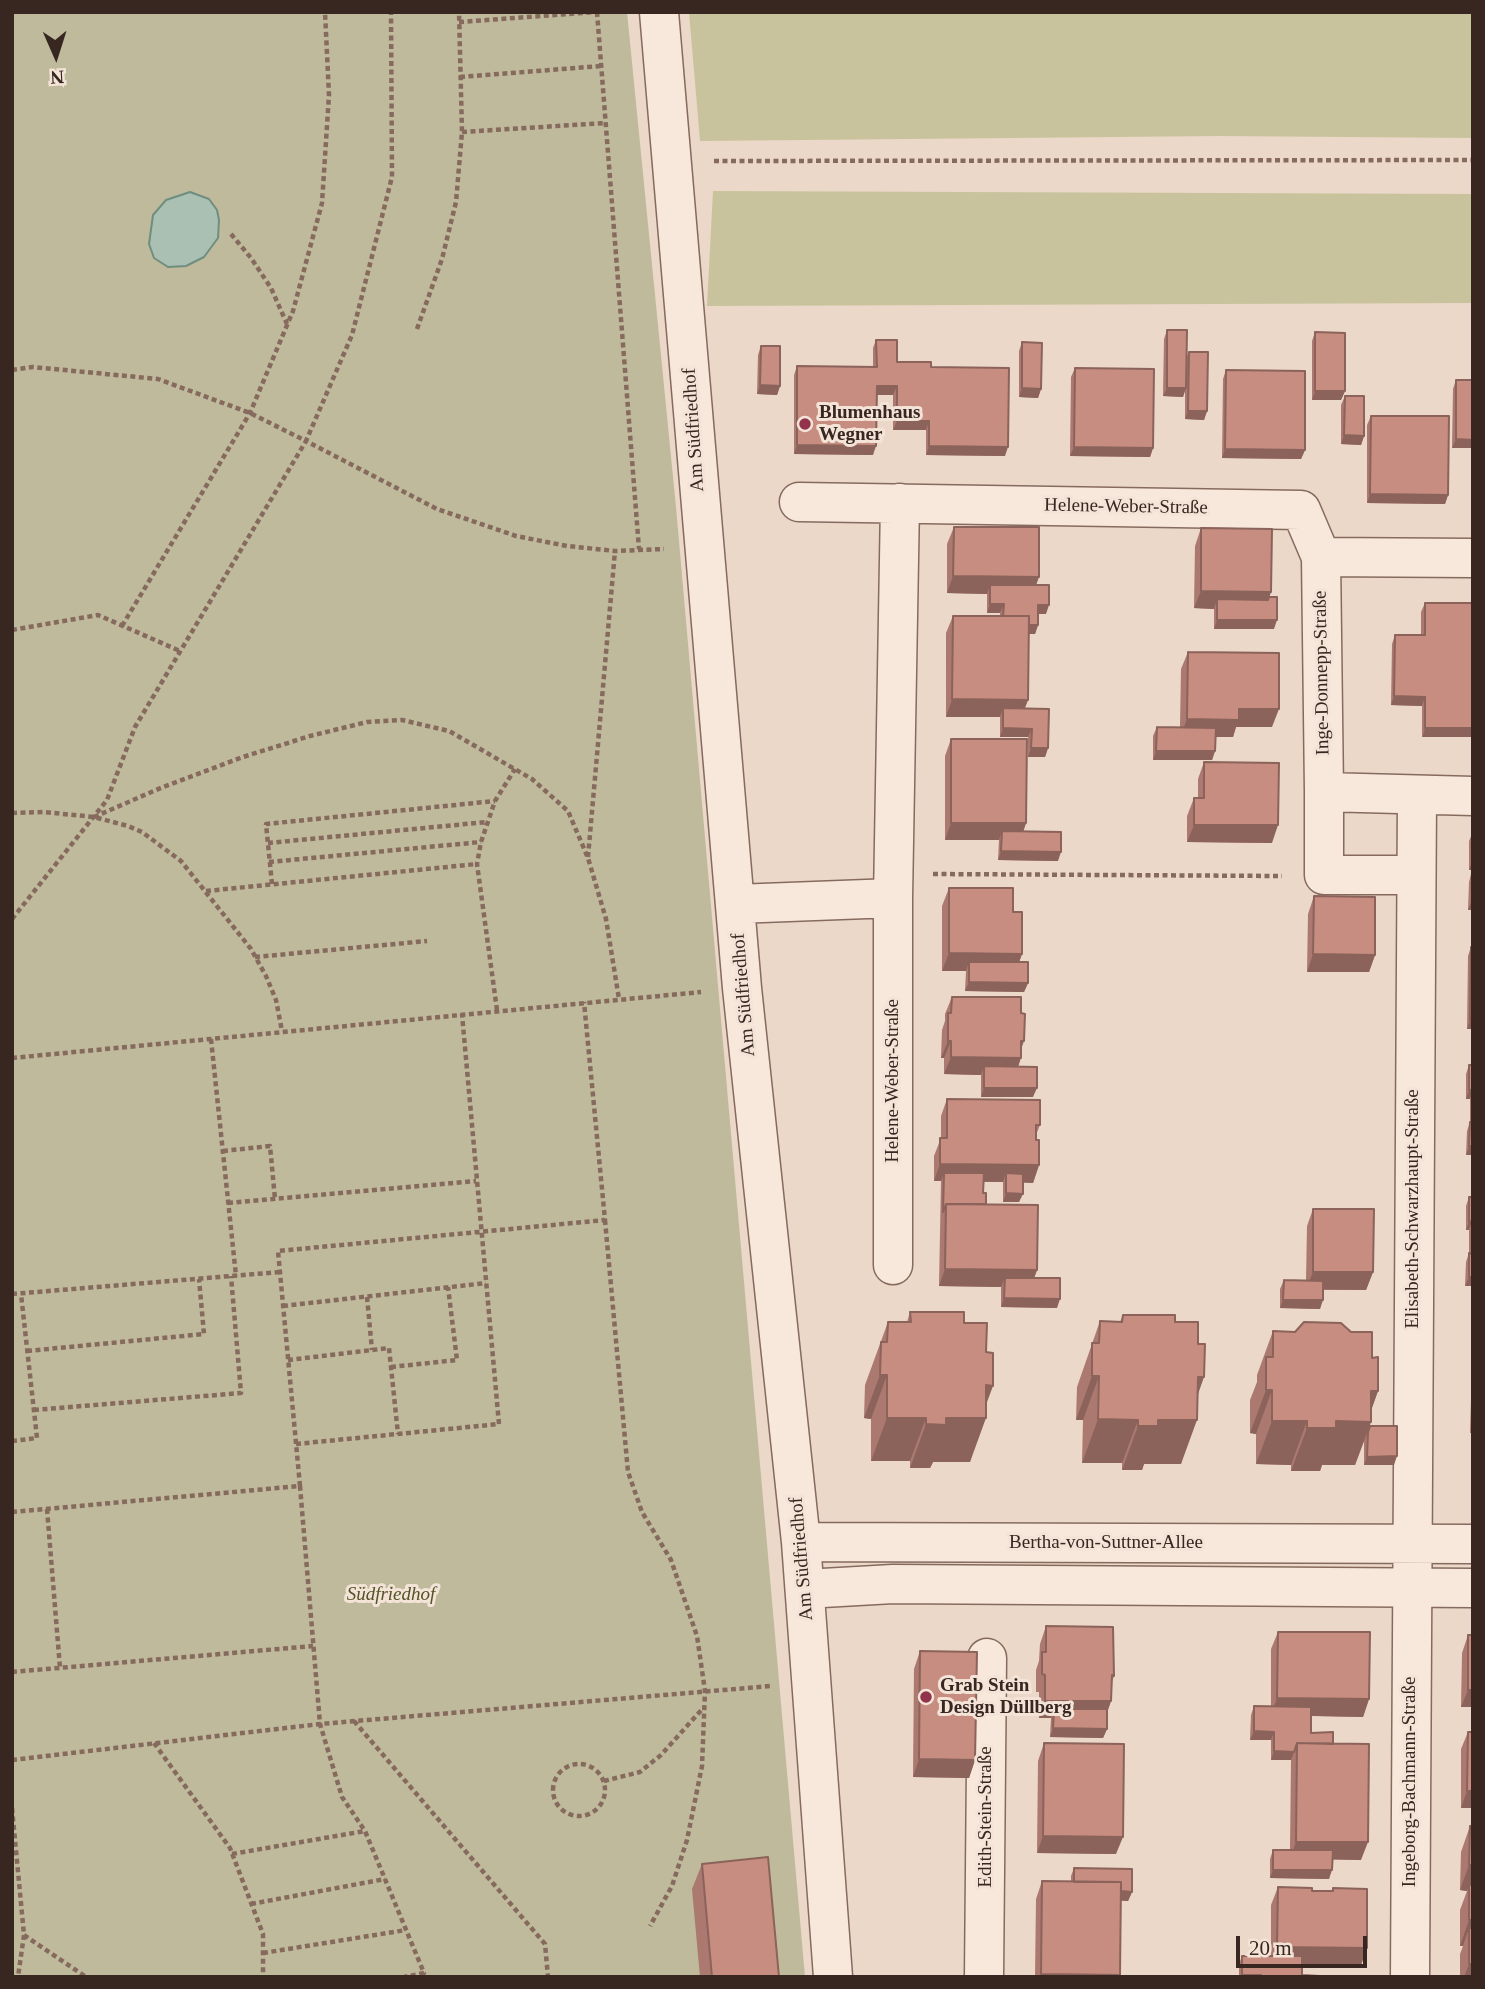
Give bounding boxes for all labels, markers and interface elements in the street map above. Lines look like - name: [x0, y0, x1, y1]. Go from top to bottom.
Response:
- north arrow: [21, 21, 91, 91]
- text: N: [50, 67, 65, 88]
- street label: Am Südfriedhof: [678, 367, 710, 493]
- place label: Blumenhaus Wegner: [819, 402, 920, 446]
- marker: Blumenhaus Wegner: [797, 416, 813, 432]
- street label: Helene-Weber-Straße: [1044, 494, 1208, 520]
- street label: Inge-Donnepp-Straße: [1309, 591, 1335, 755]
- street label: Am Südfriedhof: [727, 932, 761, 1058]
- street label: Helene-Weber-Straße: [882, 999, 904, 1163]
- street label: Elisabeth-Schwarzhaupt-Straße: [1402, 1089, 1424, 1329]
- street label: Am Südfriedhof: [785, 1496, 819, 1622]
- street label: Bertha-von-Suttner-Allee: [1009, 1532, 1203, 1554]
- park label: Südfriedhof: [347, 1584, 435, 1606]
- place label: Grab Stein Design Düllberg: [940, 1675, 1071, 1719]
- street label: Ingeborg-Bachmann-Straße: [1399, 1677, 1421, 1887]
- marker: Grab Stein Design Düllberg: [918, 1689, 934, 1705]
- street label: Edith-Stein-Straße: [975, 1746, 997, 1888]
- scale bar: [1240, 1923, 1371, 1967]
- text: 20 m: [1249, 1936, 1292, 1960]

